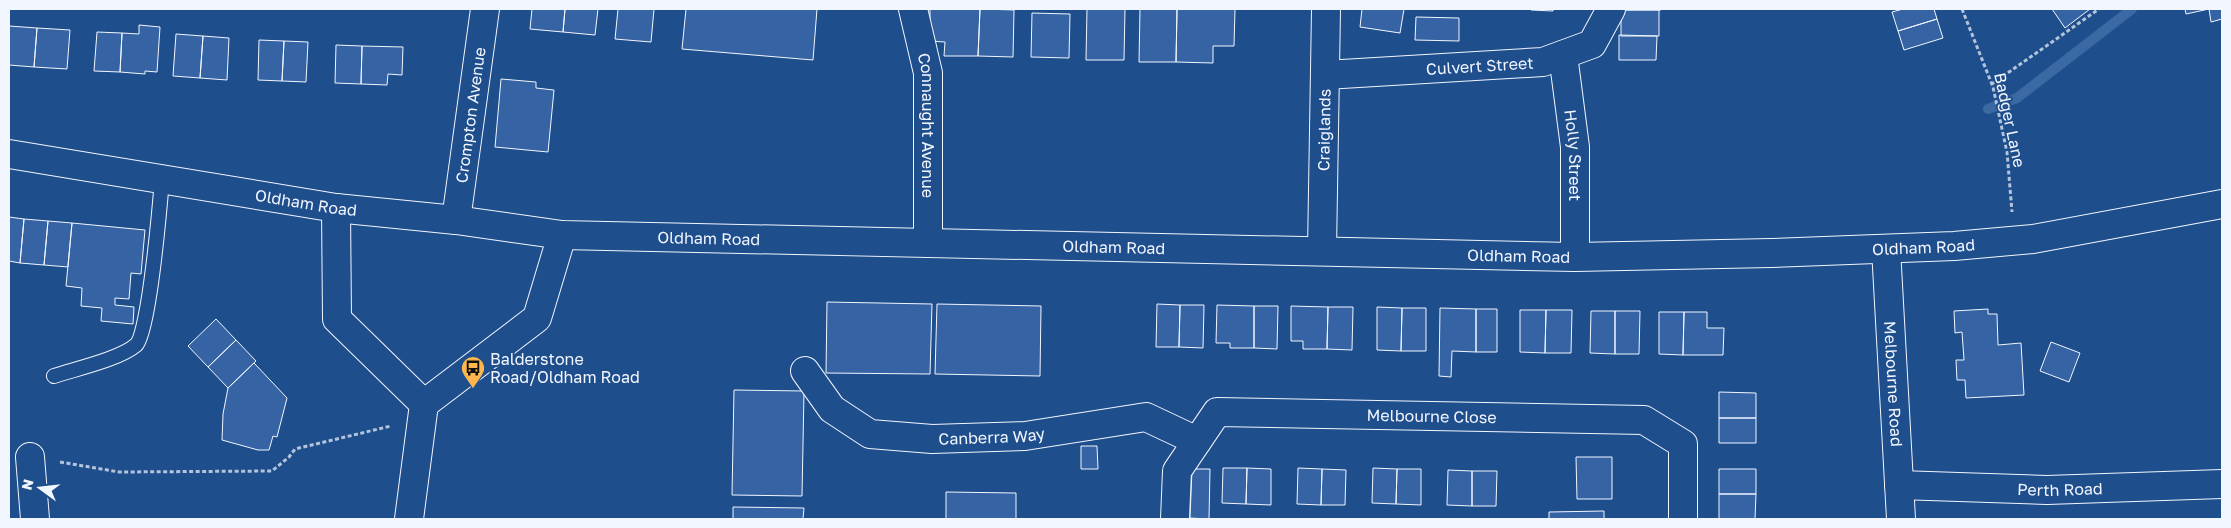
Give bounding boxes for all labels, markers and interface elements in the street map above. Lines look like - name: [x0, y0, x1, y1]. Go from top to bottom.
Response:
- street label: Crompton Avenue: [451, 46, 490, 184]
- street label: Connaught Avenue: [914, 51, 938, 198]
- street label: Culvert Street: [1425, 53, 1534, 79]
- street label: Badger Lane: [1990, 71, 2030, 169]
- street label: Craiglands: [1313, 89, 1335, 171]
- street label: Holly Street: [1560, 108, 1585, 201]
- street label: Oldham Road: [254, 185, 358, 220]
- street label: Oldham Road: [657, 227, 761, 249]
- street label: Oldham Road: [1872, 234, 1976, 259]
- street label: Oldham Road: [1062, 236, 1165, 258]
- street label: Oldham Road: [1467, 245, 1570, 267]
- street label: Melbourne Road: [1880, 320, 1907, 447]
- place label: Balderstone Road/Oldham Road: [490, 349, 640, 387]
- bus stop icon: Balderstone Road/Oldham Road: [460, 355, 486, 389]
- street label: Melbourne Close: [1366, 405, 1497, 427]
- street label: Canberra Way: [938, 423, 1046, 449]
- north arrow: [15, 463, 65, 513]
- text: N: [17, 477, 37, 492]
- street label: Perth Road: [2017, 478, 2103, 500]

